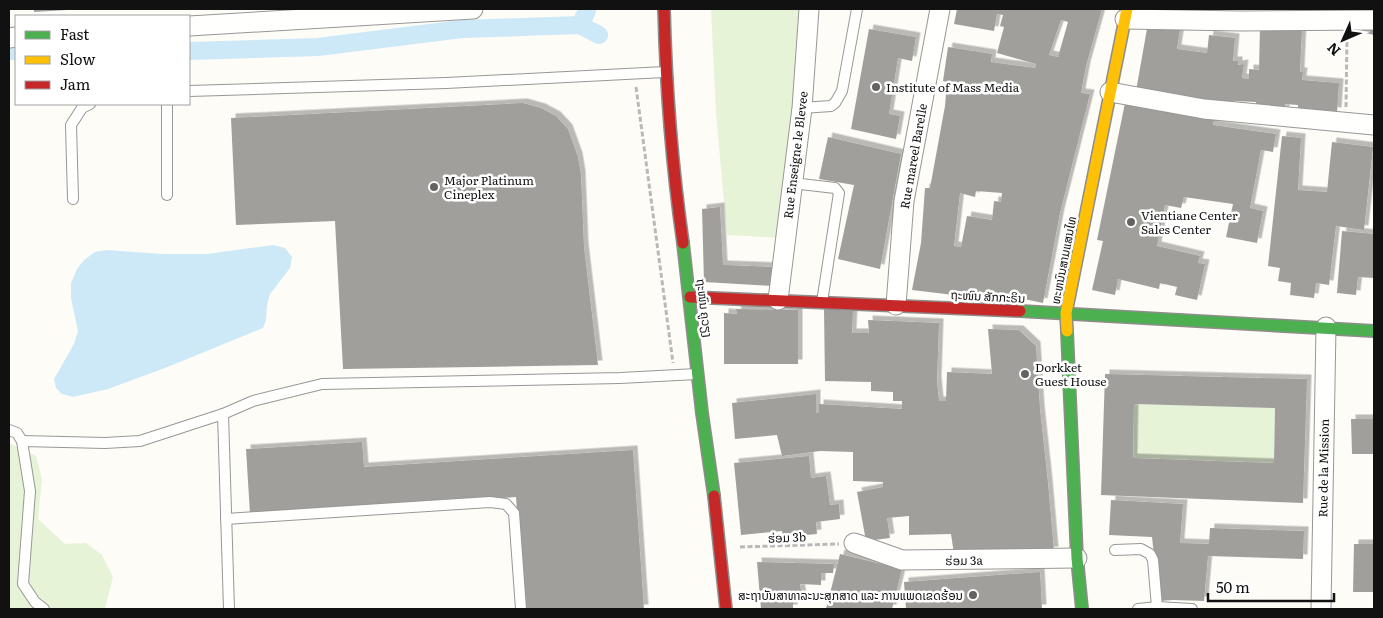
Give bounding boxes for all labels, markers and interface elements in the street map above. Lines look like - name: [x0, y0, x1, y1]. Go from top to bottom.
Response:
- legend: [15, 15, 190, 105]
- north arrow: [1318, 15, 1368, 65]
- text: Fast: [60, 22, 89, 45]
- text: N: [1322, 38, 1344, 61]
- text: Slow: [60, 47, 95, 70]
- text: Jam: [60, 72, 91, 95]
- place label: Institute of Mass Media: [886, 78, 1020, 96]
- marker: Institute of Mass Media: [870, 81, 882, 93]
- street label: Rue Enseigne le Blevee: [778, 90, 812, 220]
- street label: Rue mareel Barelle: [895, 102, 931, 210]
- place label: Major Platinum Cineplex: [444, 171, 534, 203]
- marker: Major Platinum Cineplex: [428, 181, 440, 193]
- place label: Vientiane Center Sales Center: [1141, 206, 1238, 238]
- street label: ທະຫນົນສາມແສນໄທ: [1046, 214, 1080, 306]
- marker: Vientiane Center Sales Center: [1125, 216, 1137, 228]
- street label: ຖະໜົນ ຄູວຽງ: [692, 278, 718, 338]
- street label: ຖະໜົນ ສັກກະຣິນ: [950, 285, 1026, 307]
- place label: Dorkket Guest House: [1035, 358, 1106, 390]
- marker: Dorkket Guest House: [1019, 368, 1031, 380]
- street label: Rue de la Mission: [1313, 418, 1333, 518]
- street label: ຮ່ອມ 3b: [768, 527, 806, 547]
- street label: ຮ່ອມ 3a: [945, 551, 983, 569]
- scale bar: [1208, 570, 1334, 602]
- text: 50 m: [1216, 575, 1250, 598]
- place label: ສະຖາບັນສາທາລະນະສຸກສາດ ແລະ ການແພດເຂດຮ້ອນ: [738, 586, 963, 604]
- marker: ສະຖາບັນສາທາລະນະສຸກສາດ ແລະ ການແພດເຂດຮ້ອນ: [967, 589, 979, 601]

